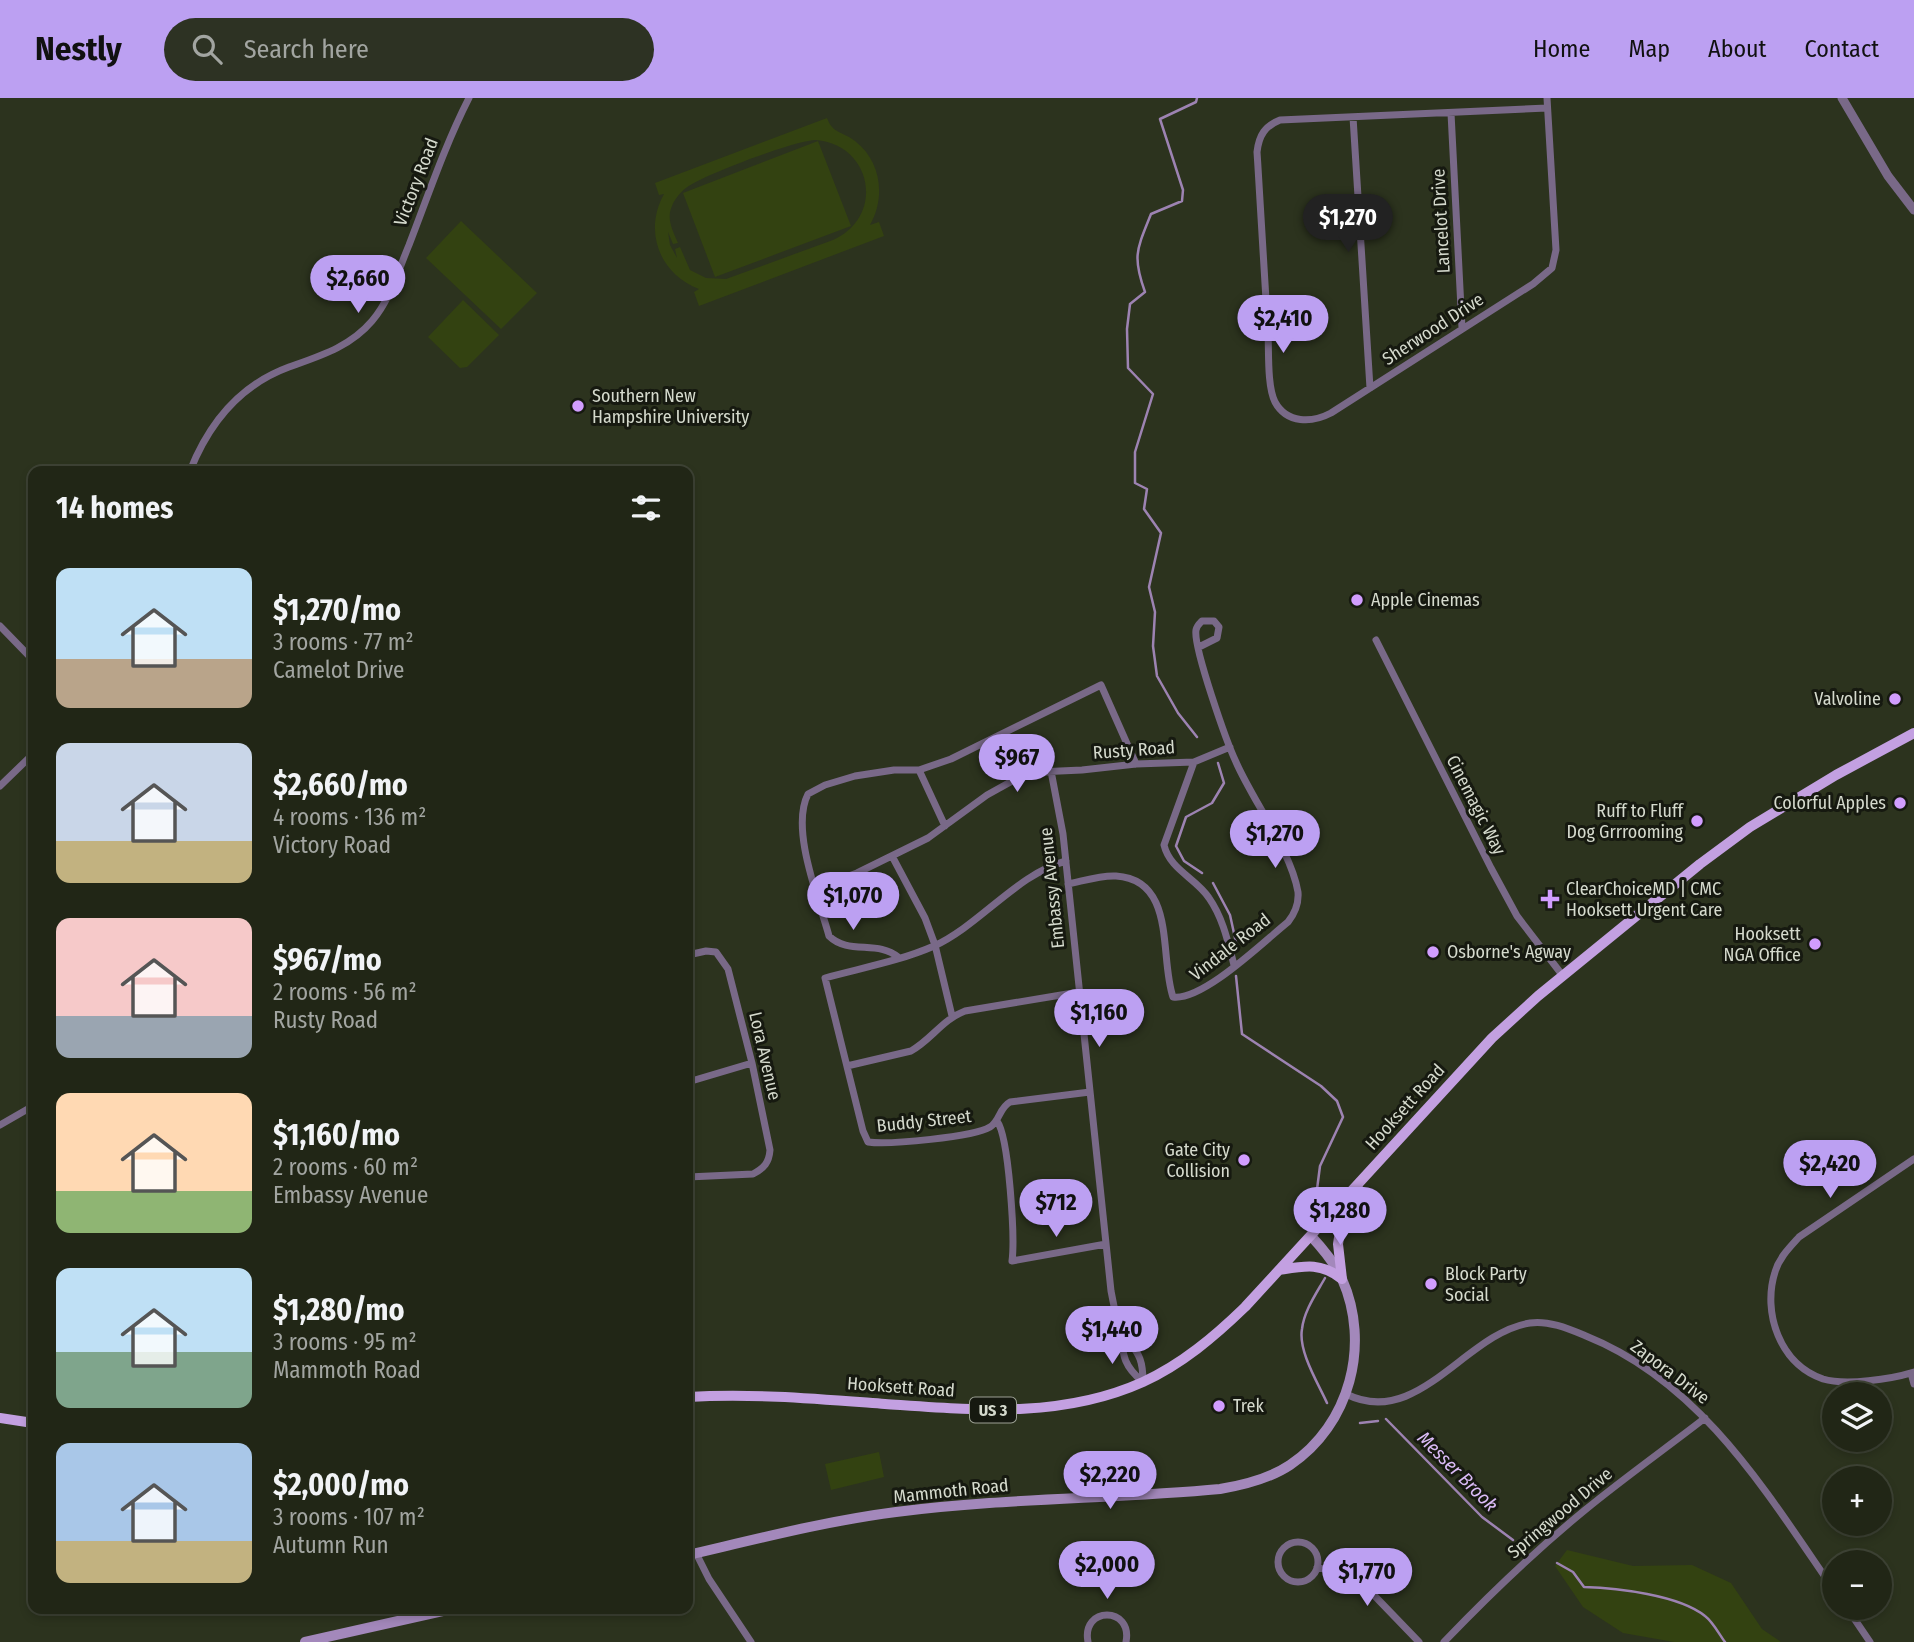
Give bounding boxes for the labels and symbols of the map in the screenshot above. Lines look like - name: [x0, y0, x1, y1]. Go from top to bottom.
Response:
- street label: Victory Road: [389, 135, 443, 229]
- street label: Lancelot Drive: [1427, 168, 1455, 274]
- pin: $1,270: [1291, 194, 1405, 254]
- pin: $2,660: [301, 256, 415, 315]
- street label: Sherwood Drive: [1378, 288, 1488, 370]
- pin: $2,410: [1226, 296, 1340, 355]
- place label: Southern New Hampshire University: [592, 385, 749, 428]
- marker: Southern New Hampshire University: [570, 398, 586, 414]
- place label: Apple Cinemas: [1371, 589, 1480, 611]
- marker: Apple Cinemas: [1349, 592, 1365, 608]
- place label: Valvoline: [1814, 688, 1881, 710]
- marker: Valvoline: [1887, 691, 1903, 707]
- pin: $967: [976, 734, 1058, 794]
- street label: Rusty Road: [1092, 736, 1176, 764]
- street label: Cinemagic Way: [1441, 751, 1511, 859]
- place label: Colorful Apples: [1774, 792, 1886, 814]
- marker: Colorful Apples: [1892, 795, 1908, 811]
- place label: Ruff to Fluff Dog Grrrooming: [1566, 800, 1684, 843]
- pin: $1,270: [1218, 810, 1332, 870]
- marker: Ruff to Fluff Dog Grrrooming: [1689, 813, 1705, 829]
- street label: Embassy Avenue: [1035, 826, 1069, 950]
- pin: $1,070: [796, 872, 910, 932]
- place label: ClearChoiceMD | CMC Hooksett Urgent Care: [1566, 878, 1723, 921]
- marker: ClearChoiceMD | CMC Hooksett Urgent Care: [1540, 889, 1560, 909]
- street label: Vindale Road: [1185, 909, 1275, 985]
- place label: Hooksett NGA Office: [1724, 923, 1801, 966]
- marker: Hooksett NGA Office: [1807, 936, 1823, 952]
- place label: Osborne's Agway: [1447, 941, 1571, 963]
- marker: Osborne's Agway: [1425, 944, 1441, 960]
- pin: $1,160: [1042, 990, 1156, 1049]
- street label: Lora Avenue: [744, 1010, 786, 1102]
- street label: Hooksett Road: [1361, 1059, 1449, 1155]
- street label: Buddy Street: [876, 1105, 973, 1137]
- place label: Gate City Collision: [1165, 1139, 1230, 1182]
- pin: $2,420: [1773, 1140, 1887, 1200]
- marker: Gate City Collision: [1236, 1152, 1252, 1168]
- pin: $712: [1015, 1180, 1097, 1239]
- pin: $1,280: [1283, 1188, 1397, 1247]
- place label: Block Party Social: [1445, 1263, 1527, 1306]
- marker: Block Party Social: [1423, 1276, 1439, 1292]
- pin: $1,440: [1055, 1306, 1169, 1366]
- street label: Zapora Drive: [1626, 1335, 1714, 1409]
- street label: Hooksett Road: [846, 1372, 956, 1402]
- place label: Trek: [1233, 1395, 1264, 1417]
- road number: US 3: [970, 1398, 1016, 1422]
- marker: Trek: [1211, 1398, 1227, 1414]
- water label: Messer Brook: [1413, 1426, 1503, 1516]
- pin: $2,220: [1053, 1452, 1167, 1511]
- street label: Springwood Drive: [1503, 1463, 1617, 1563]
- street label: Mammoth Road: [892, 1474, 1010, 1508]
- pin: $2,000: [1050, 1542, 1164, 1601]
- pin: $1,770: [1310, 1548, 1424, 1608]

